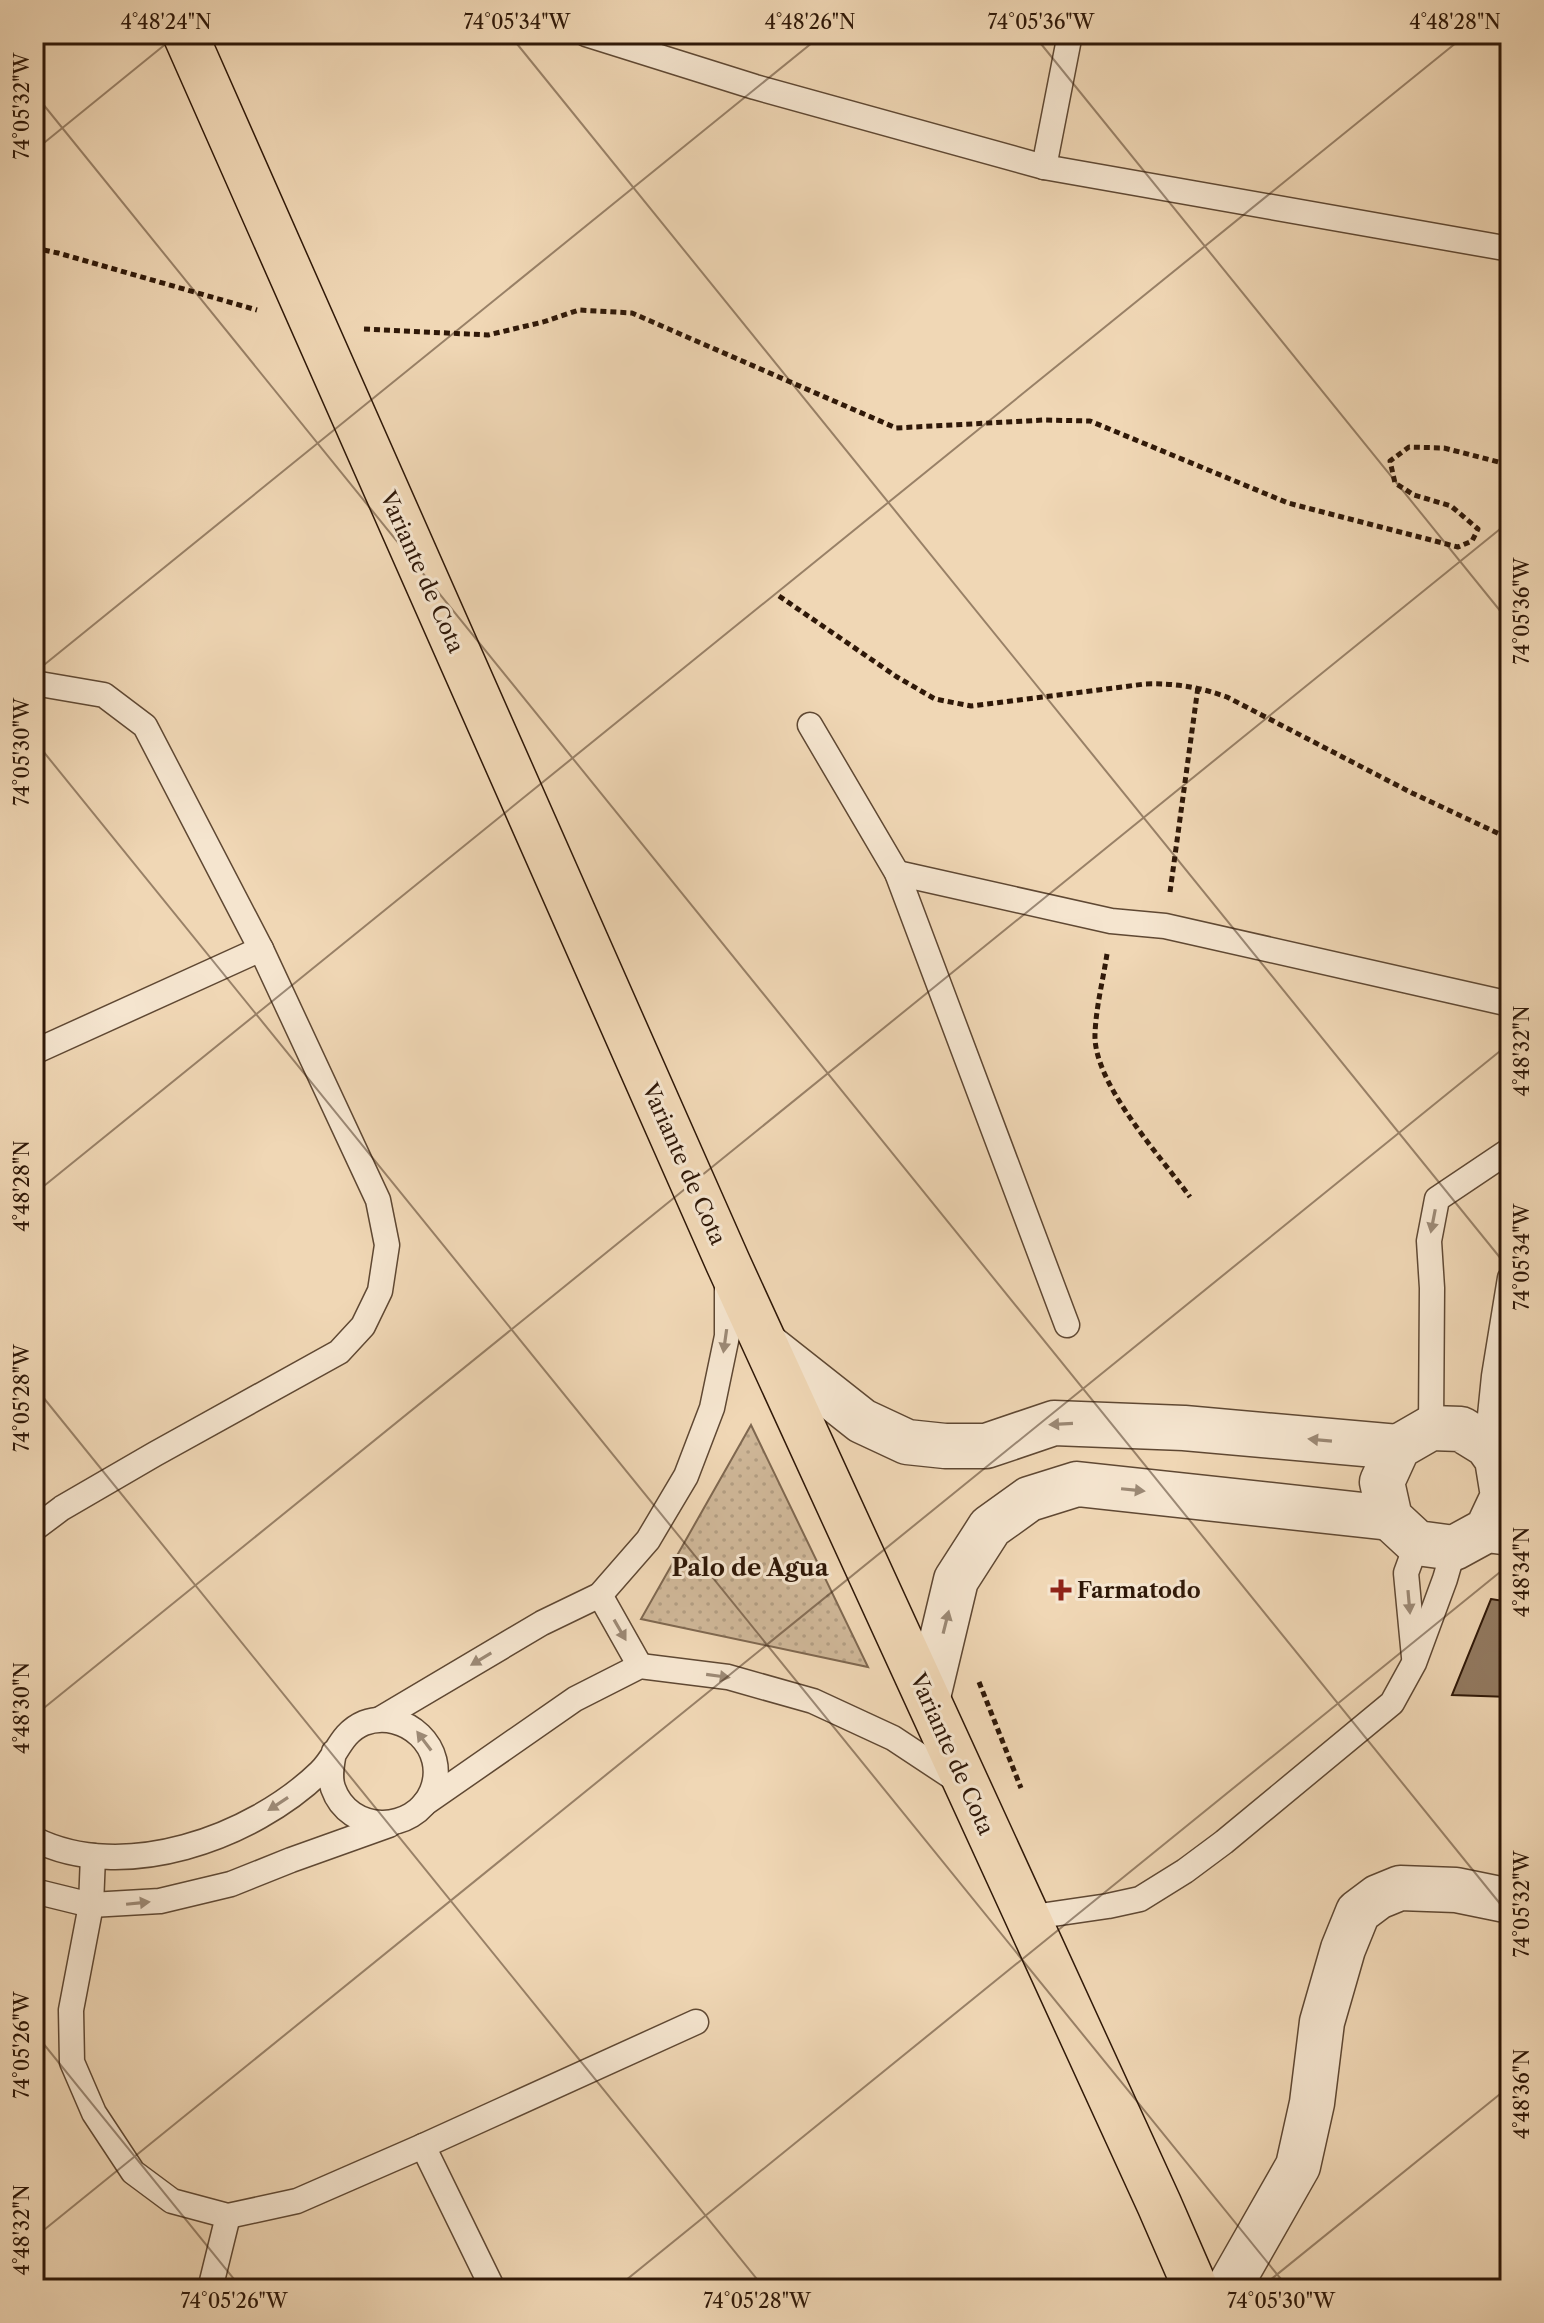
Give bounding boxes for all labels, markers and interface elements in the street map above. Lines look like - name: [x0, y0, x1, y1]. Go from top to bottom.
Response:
- text: 4°48'24"N: [120, 10, 212, 34]
- text: 74°05'34"W: [464, 10, 571, 34]
- text: 4°48'26"N: [764, 10, 856, 34]
- text: 74°05'36"W: [988, 10, 1095, 34]
- text: 4°48'28"N: [1409, 10, 1501, 34]
- text: 74°05'32"W: [10, 51, 34, 159]
- street label: Variante de Cota: [374, 486, 470, 657]
- text: 74°05'36"W: [1510, 557, 1534, 664]
- text: 74°05'30"W: [10, 697, 34, 806]
- text: 4°48'32"N: [1510, 1006, 1534, 1096]
- street label: Variante de Cota: [636, 1078, 732, 1249]
- text: 4°48'28"N: [10, 1140, 34, 1232]
- text: 74°05'34"W: [1510, 1203, 1534, 1310]
- one-way arrow: [1426, 1208, 1438, 1233]
- one-way arrow: [718, 1329, 731, 1354]
- text: 74°05'28"W: [10, 1343, 34, 1452]
- one-way arrow: [1048, 1418, 1073, 1431]
- one-way arrow: [1307, 1433, 1332, 1446]
- one-way arrow: [1121, 1483, 1146, 1496]
- text: 4°48'34"N: [1510, 1527, 1534, 1617]
- district label: Palo de Agua: [671, 1553, 830, 1582]
- place label: Farmatodo: [1077, 1577, 1201, 1604]
- marker: Farmatodo: [1052, 1581, 1070, 1599]
- one-way arrow: [1403, 1590, 1416, 1615]
- one-way arrow: [941, 1609, 953, 1634]
- one-way arrow: [613, 1619, 627, 1642]
- one-way arrow: [470, 1652, 492, 1666]
- text: 4°48'30"N: [10, 1662, 34, 1754]
- street label: Variante de Cota: [904, 1668, 1000, 1839]
- one-way arrow: [706, 1670, 731, 1683]
- one-way arrow: [416, 1731, 432, 1751]
- one-way arrow: [267, 1797, 288, 1812]
- text: 74°05'32"W: [1510, 1849, 1534, 1957]
- one-way arrow: [126, 1897, 151, 1910]
- text: 74°05'26"W: [10, 1990, 34, 2099]
- text: 4°48'36"N: [1510, 2049, 1534, 2139]
- text: 4°48'32"N: [10, 2185, 34, 2275]
- text: 74°05'26"W: [180, 2289, 289, 2313]
- text: 74°05'28"W: [703, 2289, 812, 2313]
- text: 74°05'30"W: [1227, 2289, 1336, 2313]

